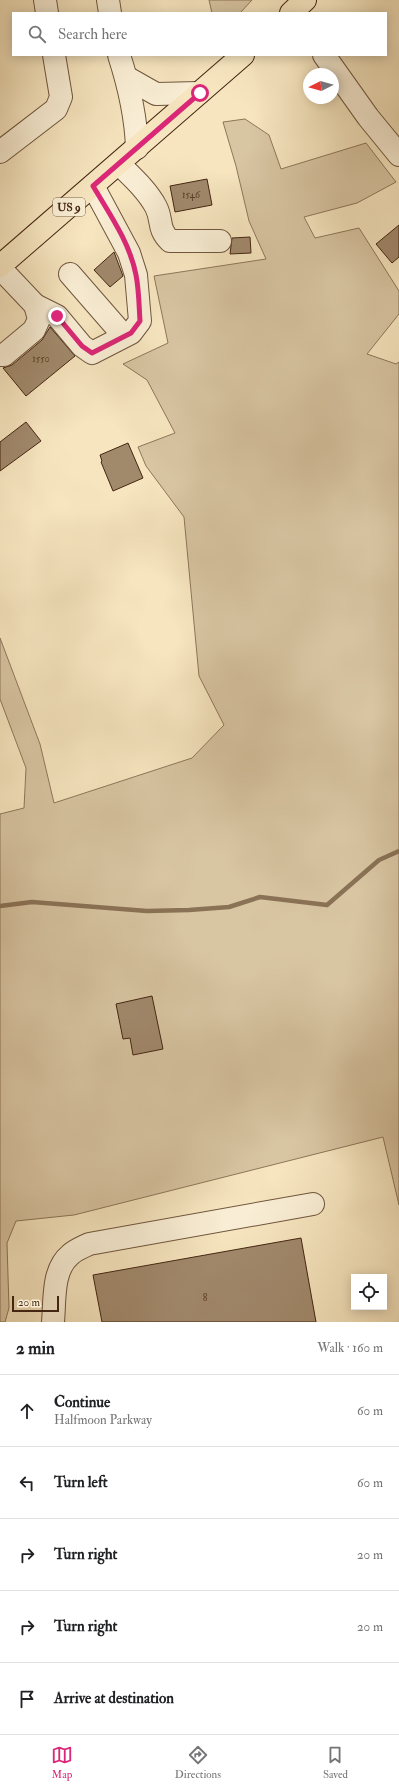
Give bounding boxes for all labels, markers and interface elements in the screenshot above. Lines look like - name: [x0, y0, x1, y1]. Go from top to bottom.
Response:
- search box: [12, 12, 387, 56]
- icon: search: [26, 23, 48, 45]
- text: Search here: [58, 25, 127, 44]
- north arrow: [303, 68, 339, 104]
- route start: [191, 84, 209, 102]
- house number: 1546: [182, 189, 201, 201]
- road number: US 9: [53, 198, 85, 216]
- route end: [48, 307, 66, 325]
- house number: 1550: [32, 353, 50, 365]
- map controls: [351, 1274, 387, 1310]
- button: locate: [351, 1274, 387, 1310]
- house number: 8: [203, 1292, 208, 1304]
- scale bar: [12, 1294, 59, 1313]
- text: 20 m: [18, 1296, 40, 1309]
- text: 2 min: [16, 1338, 55, 1359]
- text: Walk · 160 m: [317, 1340, 383, 1356]
- text: Continue: [54, 1393, 110, 1412]
- icon: ahead: [16, 1400, 38, 1422]
- text: 60 m: [357, 1403, 383, 1419]
- text: Halfmoon Parkway: [54, 1412, 152, 1428]
- icon: left: [16, 1472, 38, 1494]
- text: Turn left: [54, 1473, 108, 1492]
- text: 60 m: [357, 1475, 383, 1491]
- icon: right: [16, 1544, 38, 1566]
- text: Turn right: [54, 1545, 117, 1564]
- text: 20 m: [357, 1547, 383, 1563]
- icon: right: [16, 1616, 38, 1638]
- text: Turn right: [54, 1617, 117, 1636]
- text: 20 m: [357, 1619, 383, 1635]
- icon: arrive: [16, 1688, 38, 1710]
- text: Arrive at destination: [54, 1689, 174, 1708]
- tab: Map: [51, 1744, 73, 1781]
- tab: Directions: [175, 1744, 221, 1781]
- tab: Saved: [323, 1744, 348, 1781]

